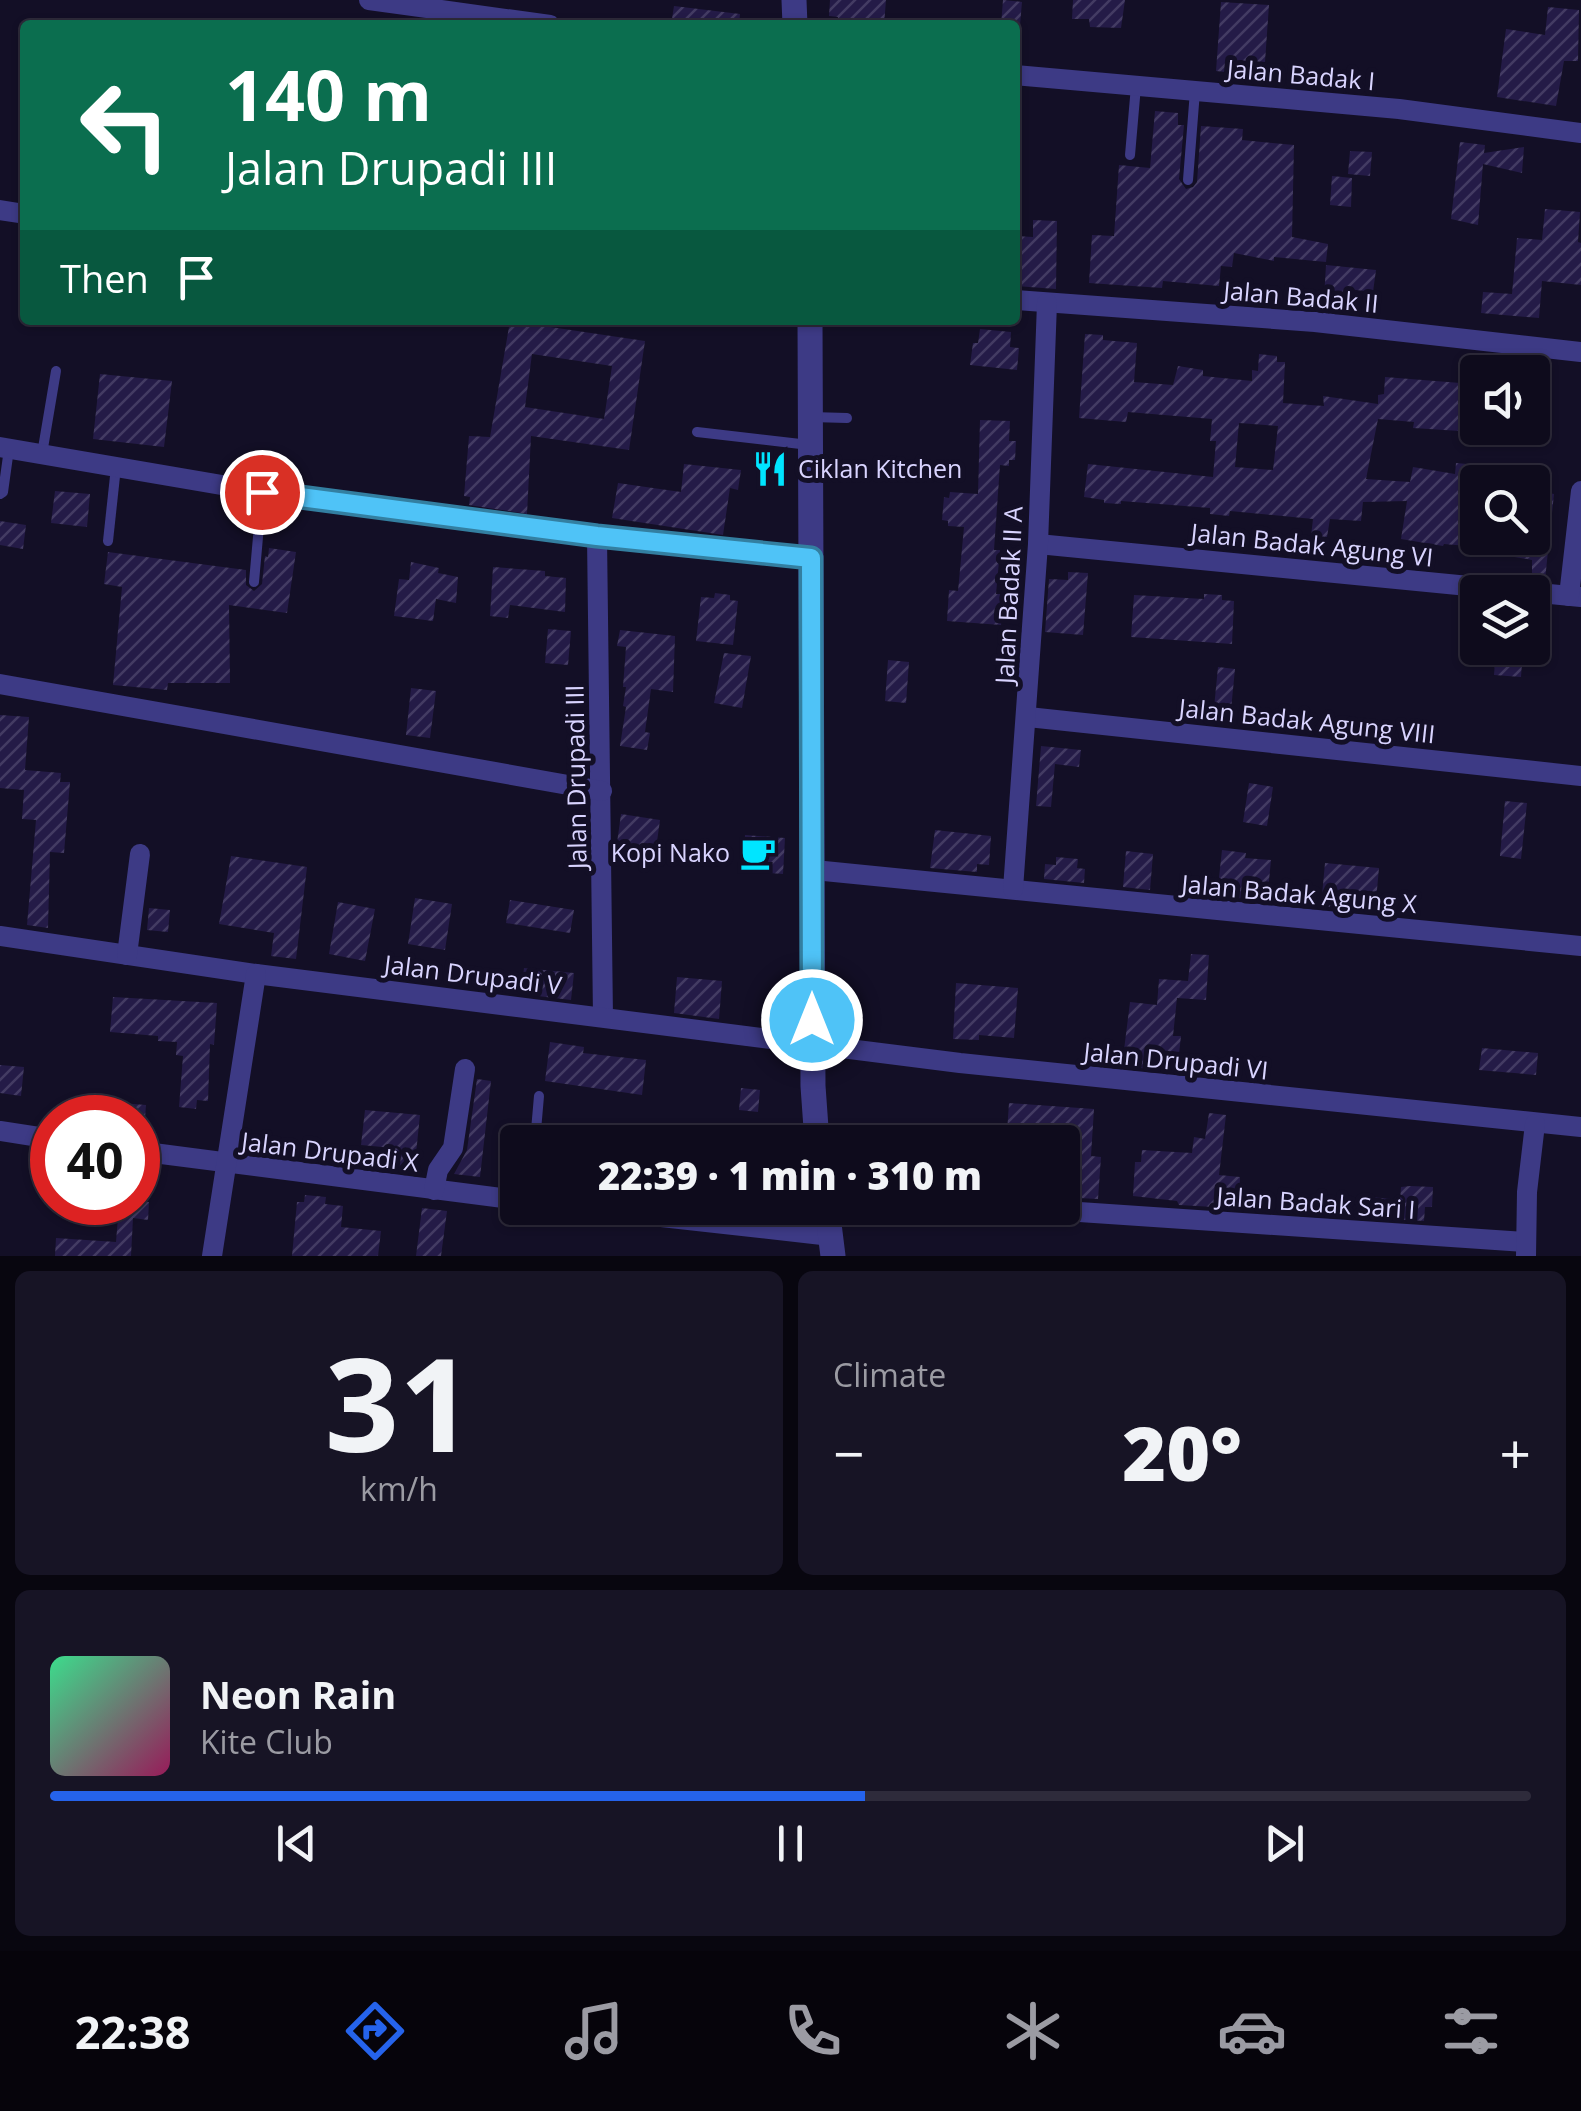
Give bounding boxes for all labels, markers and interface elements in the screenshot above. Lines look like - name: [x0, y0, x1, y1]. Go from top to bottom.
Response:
- text: 140 m: [225, 46, 432, 142]
- street label: Jalan Badak I: [1224, 50, 1377, 97]
- icon: left: [60, 60, 190, 190]
- text: Jalan Drupadi III: [225, 137, 557, 198]
- icon: arrive: [169, 250, 224, 305]
- text: Then: [60, 252, 149, 304]
- street label: Jalan Badak II: [1220, 272, 1380, 320]
- map controls: [1460, 355, 1550, 665]
- button: sound: [1460, 355, 1550, 445]
- pin: [220, 450, 305, 535]
- restaurant icon: Ciklan Kitchen: [751, 450, 789, 488]
- place label: Ciklan Kitchen: [798, 451, 962, 485]
- icon: arrive: [235, 465, 290, 520]
- button: search: [1460, 465, 1550, 555]
- street label: Jalan Badak II A: [986, 505, 1030, 687]
- street label: Jalan Badak Agung VI: [1187, 514, 1435, 574]
- button: layers: [1460, 575, 1550, 665]
- street label: Jalan Drupadi III: [556, 684, 594, 872]
- street label: Jalan Badak Agung VIII: [1175, 689, 1437, 750]
- cafe icon: Kopi Nako: [739, 834, 777, 872]
- place label: Kopi Nako: [611, 835, 730, 869]
- street label: Jalan Badak Agung X: [1178, 866, 1419, 920]
- street label: Jalan Drupadi V: [380, 946, 564, 1002]
- position arrow: [760, 968, 864, 1072]
- street label: Jalan Drupadi VI: [1080, 1033, 1270, 1087]
- speed limit sign: 40: [30, 1095, 160, 1225]
- street label: Jalan Drupadi X: [238, 1123, 421, 1179]
- text: 22:39 · 1 min · 310 m: [598, 1149, 982, 1201]
- street label: Jalan Badak Sari I: [1214, 1178, 1417, 1226]
- text: 31: [325, 1313, 473, 1490]
- text: Climate: [833, 1353, 946, 1396]
- text: 20°: [1122, 1401, 1242, 1503]
- text: −: [833, 1415, 864, 1490]
- text: +: [1500, 1415, 1531, 1490]
- text: km/h: [360, 1467, 438, 1510]
- text: Neon Rain: [200, 1668, 396, 1720]
- text: Kite Club: [200, 1720, 333, 1763]
- icon: previous: [269, 1816, 324, 1871]
- icon: pause: [763, 1816, 818, 1871]
- icon: next: [1257, 1816, 1312, 1871]
- icon: directions: [340, 1996, 410, 2066]
- icon: music: [559, 1996, 629, 2066]
- icon: phone: [778, 1996, 848, 2066]
- icon: climate: [998, 1996, 1068, 2066]
- icon: car: [1217, 1996, 1287, 2066]
- icon: filters: [1436, 1996, 1506, 2066]
- text: 22:38: [75, 2001, 190, 2062]

